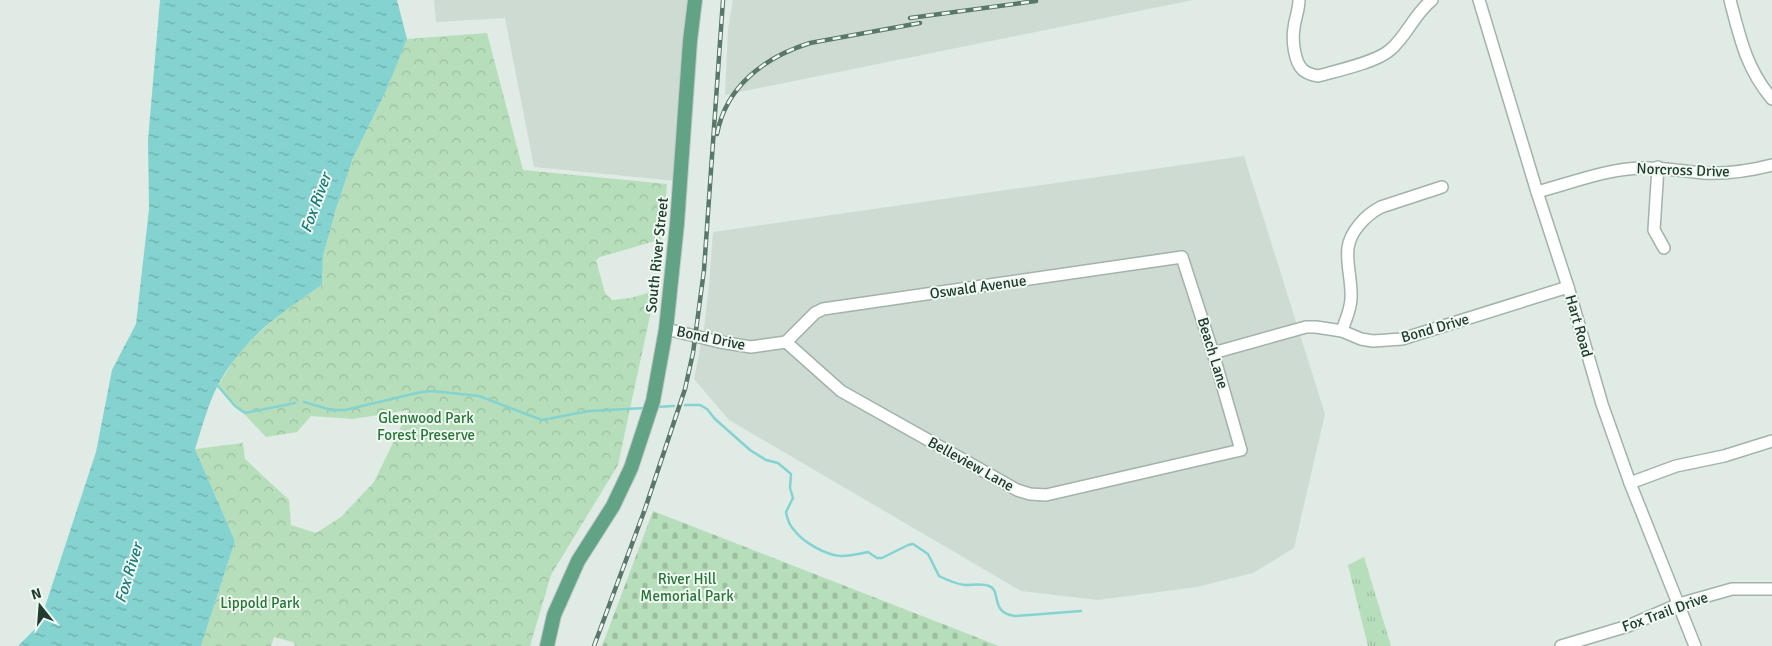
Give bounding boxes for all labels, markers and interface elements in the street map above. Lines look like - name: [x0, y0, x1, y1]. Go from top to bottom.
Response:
- street label: Norcross Drive: [1636, 159, 1730, 181]
- water label: Fox River: [296, 169, 337, 235]
- street label: South River Street: [642, 196, 672, 314]
- street label: Oswald Avenue: [929, 271, 1027, 303]
- street label: Hart Road: [1561, 293, 1597, 359]
- street label: Bond Drive: [1399, 310, 1471, 346]
- street label: Beach Lane: [1194, 315, 1232, 391]
- street label: Bond Drive: [675, 322, 747, 354]
- park label: Glenwood Park Forest Preserve: [377, 409, 475, 444]
- street label: Belleview Lane: [925, 433, 1017, 495]
- water label: Fox River: [110, 539, 148, 605]
- park label: River Hill Memorial Park: [640, 570, 734, 605]
- north arrow: [15, 581, 65, 631]
- text: N: [29, 584, 43, 604]
- street label: Fox Trail Drive: [1620, 588, 1710, 636]
- park label: Lippold Park: [220, 594, 300, 612]

